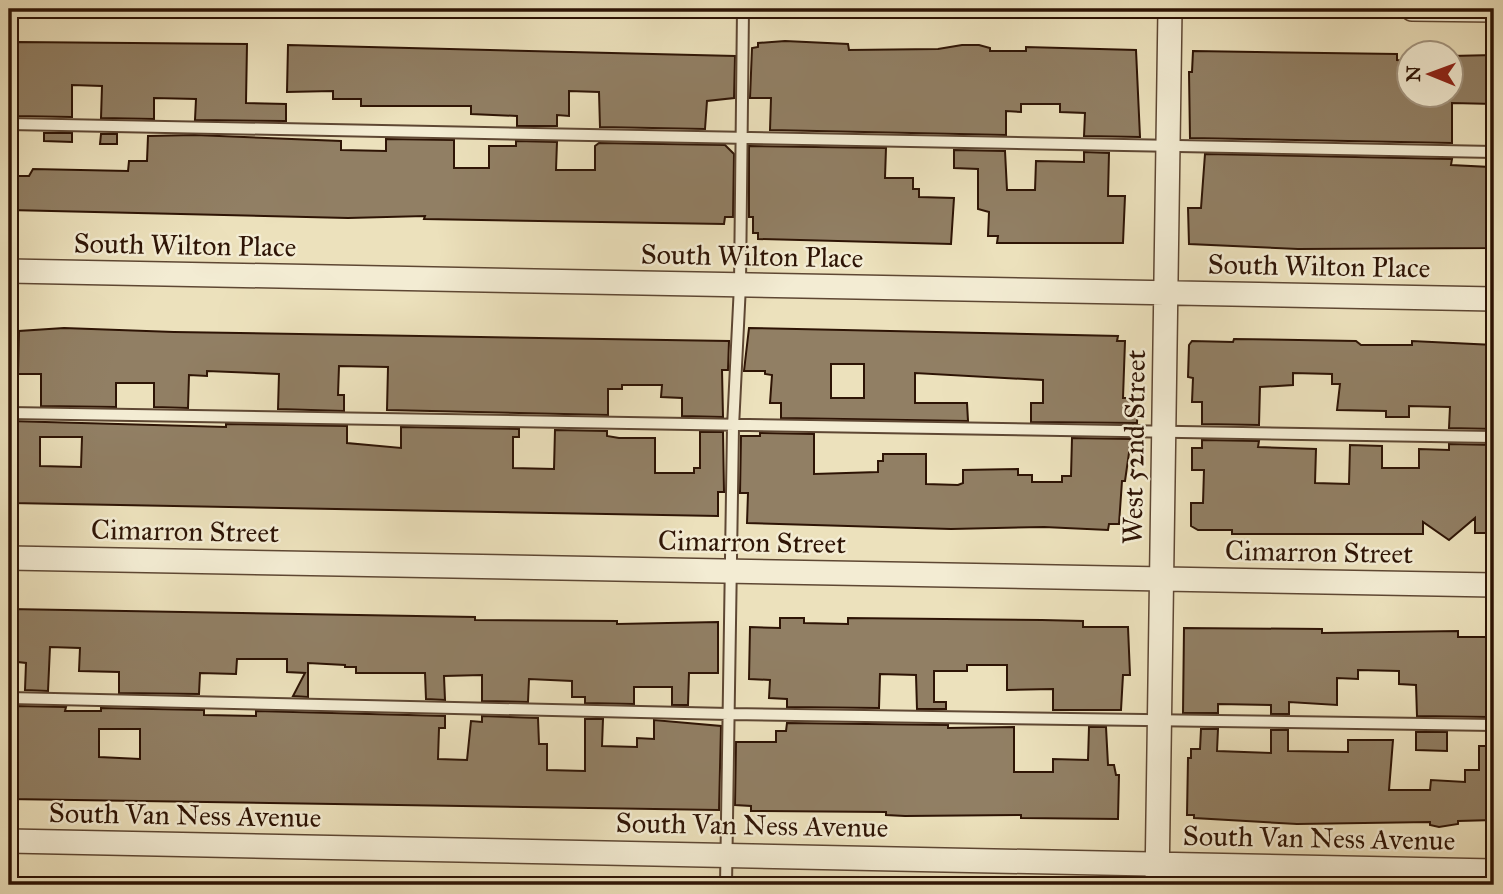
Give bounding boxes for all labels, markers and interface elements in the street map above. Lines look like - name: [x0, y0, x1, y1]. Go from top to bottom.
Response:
- north arrow: [1394, 38, 1464, 108]
- text: N: [1402, 65, 1425, 82]
- street label: South Wilton Place: [73, 226, 297, 264]
- street label: South Wilton Place: [640, 237, 864, 275]
- street label: South Wilton Place: [1207, 247, 1431, 285]
- street label: West 52nd Street: [1115, 349, 1153, 545]
- street label: Cimarron Street: [91, 512, 279, 550]
- street label: Cimarron Street: [658, 523, 846, 561]
- street label: Cimarron Street: [1225, 533, 1413, 571]
- street label: South Van Ness Avenue: [48, 795, 322, 835]
- street label: South Van Ness Avenue: [615, 805, 889, 845]
- street label: South Van Ness Avenue: [1182, 818, 1456, 858]

